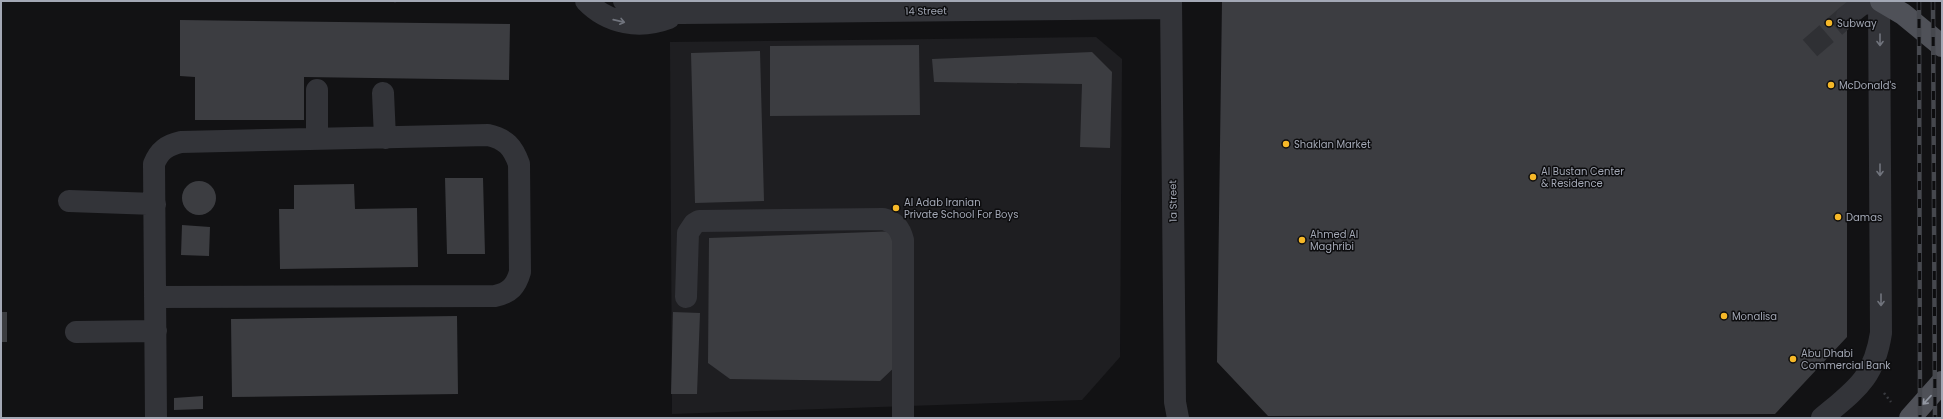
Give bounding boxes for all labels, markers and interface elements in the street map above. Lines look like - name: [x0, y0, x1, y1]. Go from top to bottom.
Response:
- street label: 14 Street: [905, 3, 947, 19]
- place label: Subway: [1837, 16, 1877, 31]
- one-way arrow: [612, 17, 625, 25]
- marker: Subway: [1824, 18, 1834, 28]
- one-way arrow: [1876, 33, 1884, 46]
- place label: McDonald's: [1839, 78, 1896, 93]
- marker: McDonald's: [1826, 80, 1836, 90]
- place label: Shaklan Market: [1294, 137, 1371, 152]
- marker: Shaklan Market: [1281, 139, 1291, 149]
- one-way arrow: [1876, 163, 1884, 176]
- place label: Al Bustan Center & Residence: [1541, 164, 1624, 191]
- marker: Al Bustan Center & Residence: [1528, 172, 1538, 182]
- street label: 1a Street: [1165, 180, 1181, 222]
- place label: Al Adab Iranian Private School For Boys: [904, 195, 1018, 222]
- marker: Al Adab Iranian Private School For Boys: [891, 203, 901, 213]
- place label: Damas: [1846, 210, 1882, 225]
- marker: Damas: [1833, 212, 1843, 222]
- place label: Ahmed Al Maghribi: [1310, 227, 1358, 254]
- marker: Ahmed Al Maghribi: [1297, 235, 1307, 245]
- one-way arrow: [1877, 293, 1885, 306]
- place label: Monalisa: [1732, 309, 1777, 324]
- marker: Monalisa: [1719, 311, 1729, 321]
- place label: Abu Dhabi Commercial Bank: [1801, 346, 1891, 373]
- marker: Abu Dhabi Commercial Bank: [1788, 354, 1798, 364]
- one-way arrow: [1922, 395, 1931, 406]

